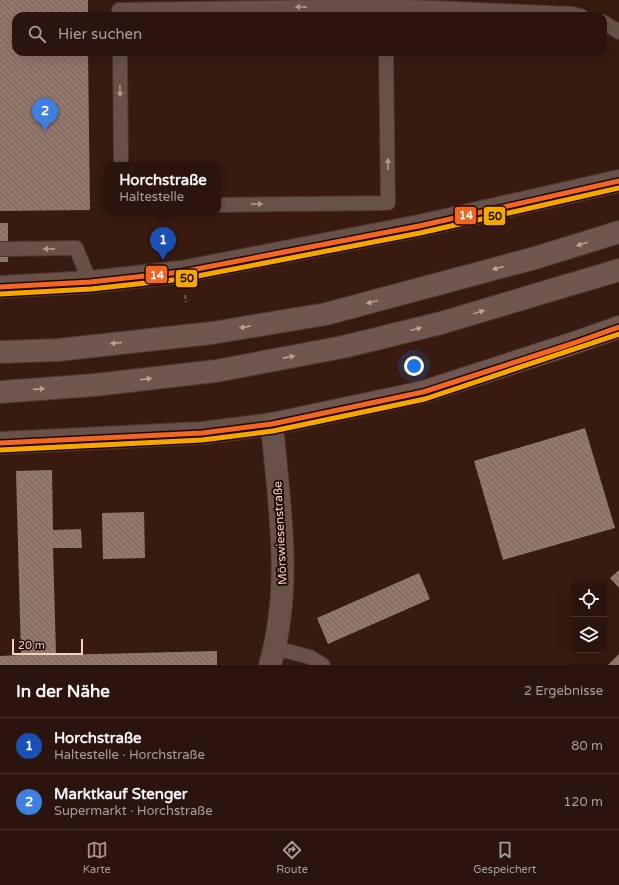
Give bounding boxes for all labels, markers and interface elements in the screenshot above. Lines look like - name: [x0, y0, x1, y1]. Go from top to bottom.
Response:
- one-way arrow: [294, 4, 307, 10]
- search box: [12, 12, 607, 56]
- icon: search: [26, 23, 48, 45]
- text: Hier suchen: [58, 25, 142, 43]
- one-way arrow: [117, 85, 123, 98]
- pin: 2: [32, 98, 58, 131]
- one-way arrow: [385, 157, 391, 170]
- popup: [105, 162, 221, 214]
- text: Horchstraße: [119, 171, 207, 189]
- text: Haltestelle: [119, 189, 184, 205]
- one-way arrow: [251, 201, 263, 208]
- line badge: 14: [454, 206, 477, 225]
- line badge: 50: [483, 206, 506, 226]
- text: 14: [459, 209, 473, 222]
- text: 50: [488, 210, 502, 223]
- pin: 1: [150, 227, 176, 260]
- one-way arrow: [575, 241, 587, 247]
- one-way arrow: [42, 246, 55, 252]
- line badge: 14: [145, 265, 168, 284]
- one-way arrow: [491, 265, 503, 271]
- text: 14: [150, 269, 164, 282]
- line badge: 50: [175, 269, 198, 288]
- text: 50: [180, 272, 194, 285]
- one-way arrow: [366, 299, 378, 305]
- one-way arrow: [473, 309, 485, 315]
- one-way arrow: [239, 324, 251, 330]
- one-way arrow: [409, 326, 422, 332]
- one-way arrow: [110, 340, 122, 347]
- one-way arrow: [282, 354, 295, 360]
- your location: [404, 356, 424, 376]
- one-way arrow: [140, 375, 152, 382]
- one-way arrow: [33, 385, 45, 392]
- street label: Mörswiesenstraße: [270, 481, 290, 585]
- map controls: [571, 581, 607, 653]
- button: locate: [571, 581, 607, 617]
- button: layers: [571, 617, 607, 653]
- scale bar: [12, 637, 83, 656]
- text: 20 m: [18, 639, 45, 652]
- text: In der Nähe: [16, 681, 110, 702]
- text: 2 Ergebnisse: [524, 683, 603, 699]
- text: Horchstraße: [54, 729, 142, 747]
- text: 1: [25, 738, 33, 754]
- text: 80 m: [571, 738, 603, 754]
- text: Haltestelle · Horchstraße: [54, 747, 205, 763]
- text: Marktkauf Stenger: [54, 785, 188, 803]
- text: 2: [25, 794, 33, 810]
- text: 120 m: [563, 794, 603, 810]
- text: Supermarkt · Horchstraße: [54, 803, 213, 819]
- tab: Karte: [83, 839, 111, 876]
- tab: Route: [276, 839, 308, 876]
- tab: Gespeichert: [473, 839, 536, 876]

